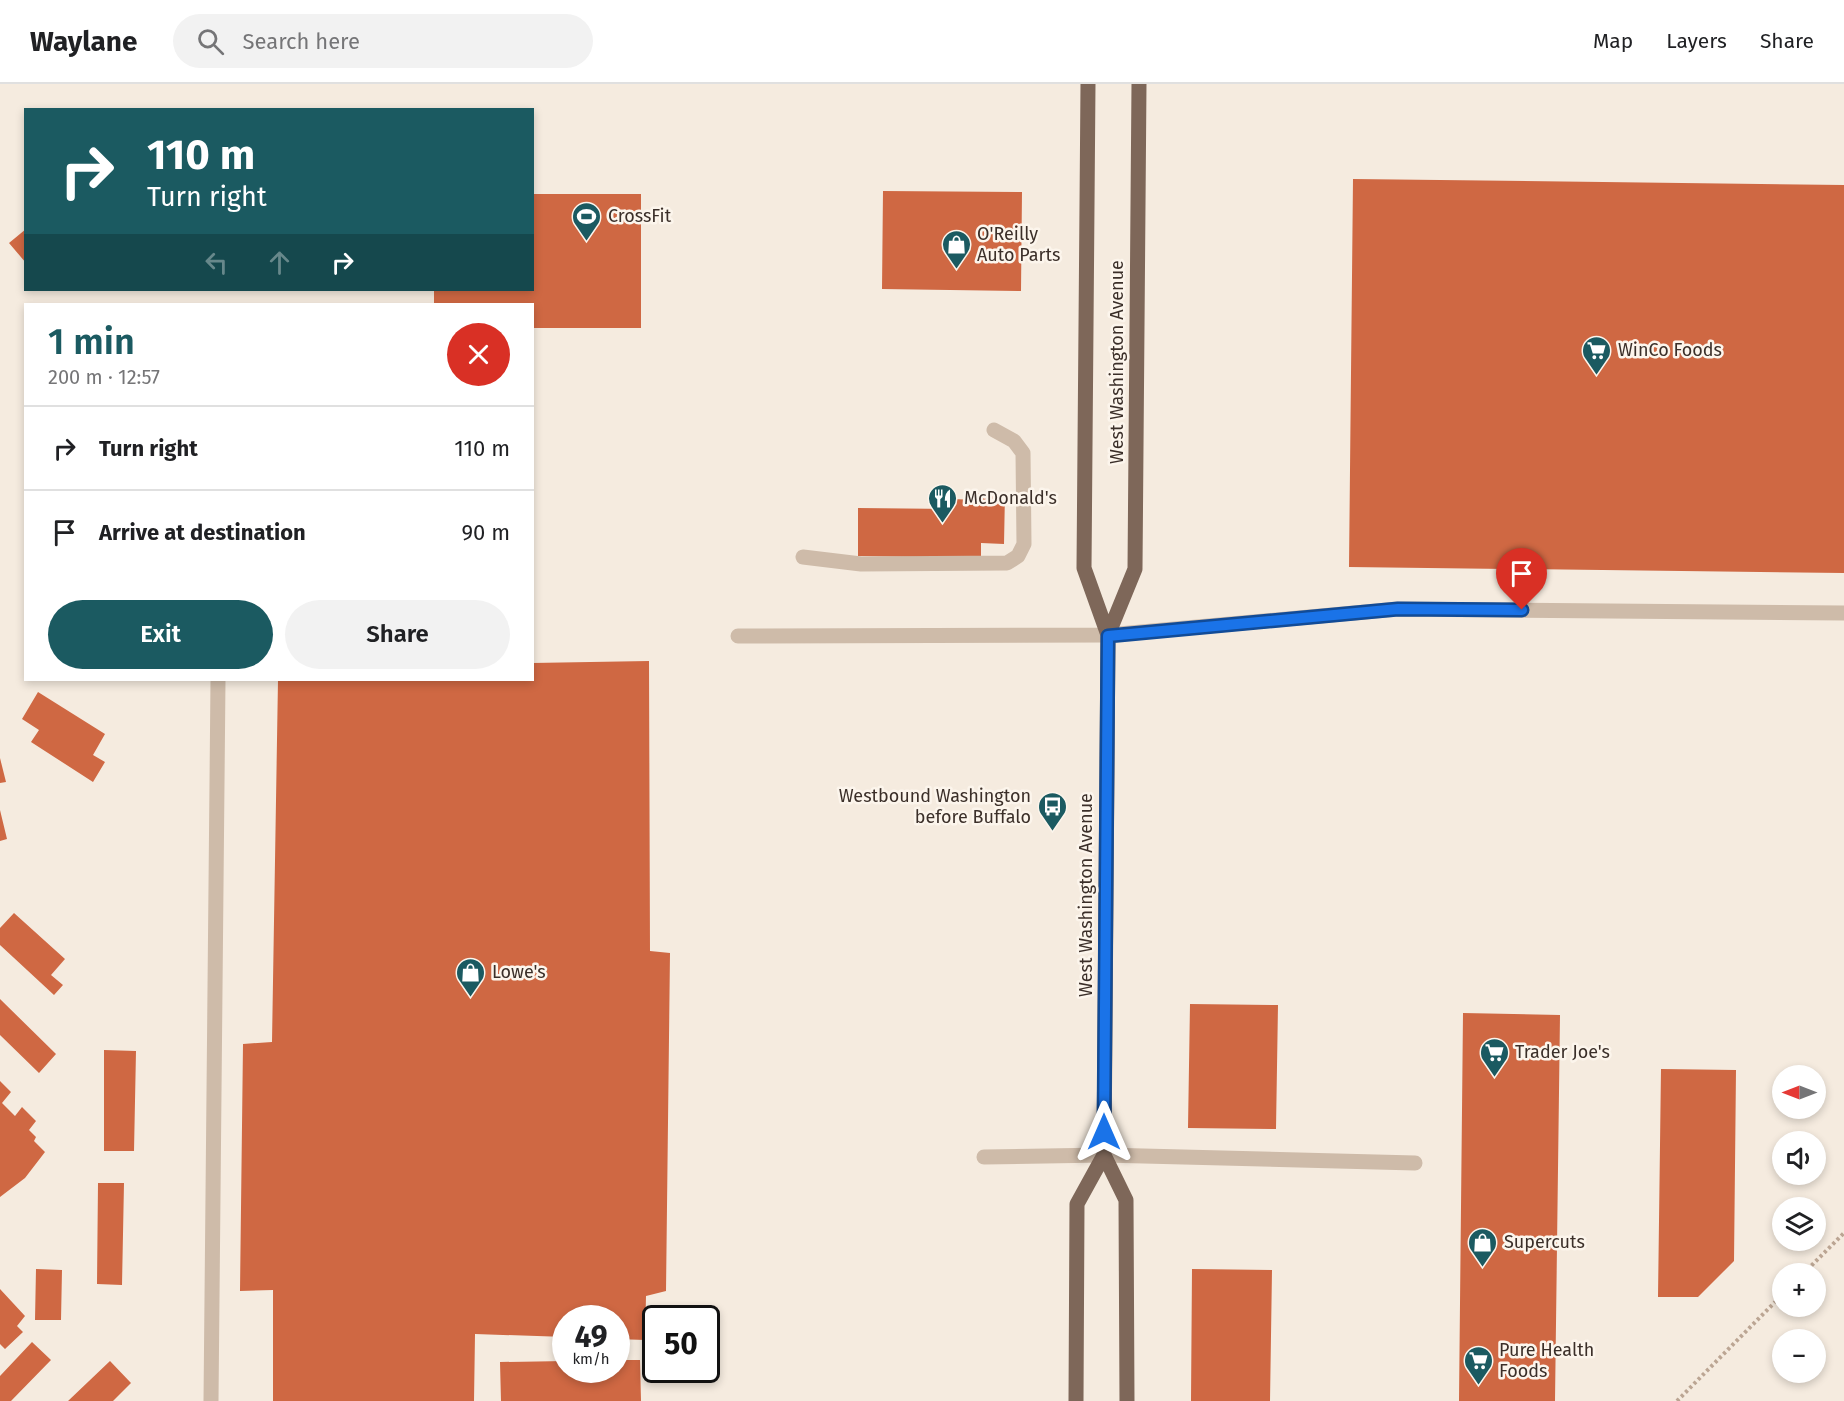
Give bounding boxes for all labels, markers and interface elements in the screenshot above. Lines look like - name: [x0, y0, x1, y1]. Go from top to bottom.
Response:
- search box: [173, 14, 593, 68]
- text: Waylane: [30, 25, 137, 58]
- icon: search: [194, 25, 227, 58]
- text: Search here: [242, 28, 360, 55]
- text: Map: [1593, 28, 1633, 54]
- text: Layers: [1666, 28, 1727, 54]
- text: Share: [1760, 28, 1814, 54]
- text: 110 m: [147, 130, 255, 180]
- icon: right: [48, 132, 126, 210]
- text: Turn right: [147, 181, 267, 213]
- sports icon: CrossFit: [571, 200, 603, 242]
- place label: CrossFit: [608, 205, 672, 227]
- place label: O'Reilly Auto Parts: [977, 223, 1060, 266]
- shop icon: O'Reilly Auto Parts: [940, 228, 972, 270]
- icon: left: [200, 246, 233, 279]
- icon: ahead: [263, 246, 296, 279]
- icon: right: [326, 246, 359, 279]
- street label: West Washington Avenue: [1106, 260, 1128, 464]
- text: 1 min: [48, 320, 135, 364]
- button: close: [447, 323, 510, 386]
- supermarket icon: WinCo Foods: [1581, 334, 1613, 376]
- place label: WinCo Foods: [1618, 339, 1722, 361]
- text: 200 m · 12:57: [48, 365, 160, 389]
- icon: right: [48, 432, 81, 465]
- text: Turn right: [99, 435, 198, 462]
- text: 110 m: [454, 435, 510, 462]
- restaurant icon: McDonald's: [927, 482, 959, 524]
- place label: McDonald's: [964, 487, 1057, 509]
- icon: arrive: [48, 516, 81, 549]
- text: Arrive at destination: [99, 519, 306, 546]
- text: 90 m: [461, 519, 510, 546]
- pin: [1496, 548, 1547, 610]
- icon: arrive: [1505, 557, 1538, 590]
- button: Exit: [48, 600, 273, 669]
- button: Share: [285, 600, 510, 669]
- place label: Westbound Washington before Buffalo: [839, 785, 1031, 828]
- bus stop icon: Westbound Washington before Buffalo: [1036, 790, 1068, 832]
- street label: West Washington Avenue: [1075, 793, 1097, 997]
- shop icon: Lowe's: [455, 956, 487, 998]
- place label: Lowe's: [492, 961, 546, 983]
- supermarket icon: Trader Joe's: [1478, 1036, 1510, 1078]
- place label: Trader Joe's: [1515, 1041, 1610, 1063]
- north arrow: [1772, 1065, 1826, 1119]
- map controls: [1772, 1065, 1826, 1383]
- position arrow: [1072, 1100, 1136, 1164]
- button: sound: [1772, 1131, 1826, 1185]
- button: layers: [1772, 1197, 1826, 1251]
- shop icon: Supercuts: [1467, 1226, 1499, 1268]
- place label: Supercuts: [1504, 1231, 1585, 1253]
- button: +: [1772, 1263, 1826, 1317]
- speed limit sign: 50: [642, 1305, 720, 1383]
- text: 49: [574, 1319, 608, 1355]
- button: −: [1772, 1329, 1826, 1383]
- place label: Pure Health Foods: [1499, 1339, 1594, 1382]
- supermarket icon: Pure Health Foods: [1462, 1344, 1494, 1386]
- text: km/h: [572, 1350, 610, 1368]

